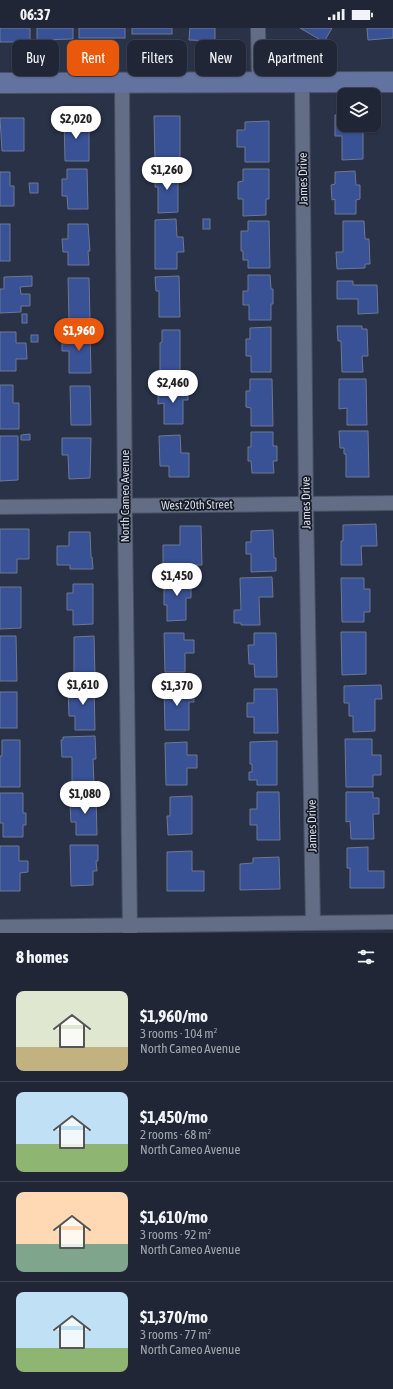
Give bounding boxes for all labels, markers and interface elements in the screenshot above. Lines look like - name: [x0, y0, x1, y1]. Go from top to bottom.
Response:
- text: 06:37: [20, 6, 51, 23]
- chip: Buy: [12, 40, 59, 76]
- chip: Rent: [67, 40, 119, 76]
- chip: Filters: [127, 40, 187, 76]
- chip: New: [195, 40, 246, 76]
- chip: Apartment: [254, 40, 337, 76]
- map controls: [337, 88, 381, 132]
- button: layers: [337, 88, 381, 132]
- pin: $2,020: [43, 106, 109, 140]
- text: $2,020: [60, 111, 92, 126]
- street label: James Drive: [296, 153, 310, 205]
- pin: $1,260: [134, 157, 200, 191]
- text: $1,260: [151, 162, 183, 177]
- pin: $1,960: [46, 318, 112, 352]
- text: $1,960: [63, 323, 95, 338]
- pin: $2,460: [140, 370, 206, 404]
- text: $2,460: [157, 375, 189, 390]
- street label: North Cameo Avenue: [118, 450, 132, 542]
- street label: James Drive: [299, 477, 313, 529]
- street label: West 20th Street: [161, 497, 233, 513]
- pin: $1,450: [144, 563, 210, 597]
- text: $1,450: [161, 568, 193, 583]
- pin: $1,610: [50, 672, 116, 706]
- pin: $1,370: [144, 673, 210, 707]
- text: $1,610: [67, 677, 99, 692]
- text: $1,370: [161, 678, 193, 693]
- pin: $1,080: [52, 781, 118, 815]
- text: $1,080: [69, 786, 101, 801]
- street label: James Drive: [305, 800, 319, 852]
- icon: filters: [355, 946, 377, 968]
- text: 8 homes: [16, 947, 69, 967]
- text: $1,960/mo: [140, 1006, 208, 1026]
- icon: home: [48, 1007, 96, 1055]
- text: 3 rooms · 104 m²: [140, 1026, 217, 1041]
- text: North Cameo Avenue: [140, 1041, 240, 1056]
- text: $1,450/mo: [140, 1107, 208, 1127]
- icon: home: [48, 1108, 96, 1156]
- text: 2 rooms · 68 m²: [140, 1127, 211, 1142]
- text: North Cameo Avenue: [140, 1142, 240, 1157]
- text: $1,610/mo: [140, 1207, 208, 1227]
- icon: home: [48, 1208, 96, 1256]
- text: 3 rooms · 92 m²: [140, 1227, 211, 1242]
- text: North Cameo Avenue: [140, 1242, 240, 1257]
- text: $1,370/mo: [140, 1307, 208, 1327]
- icon: home: [48, 1308, 96, 1356]
- text: 3 rooms · 77 m²: [140, 1327, 211, 1342]
- text: North Cameo Avenue: [140, 1342, 240, 1357]

